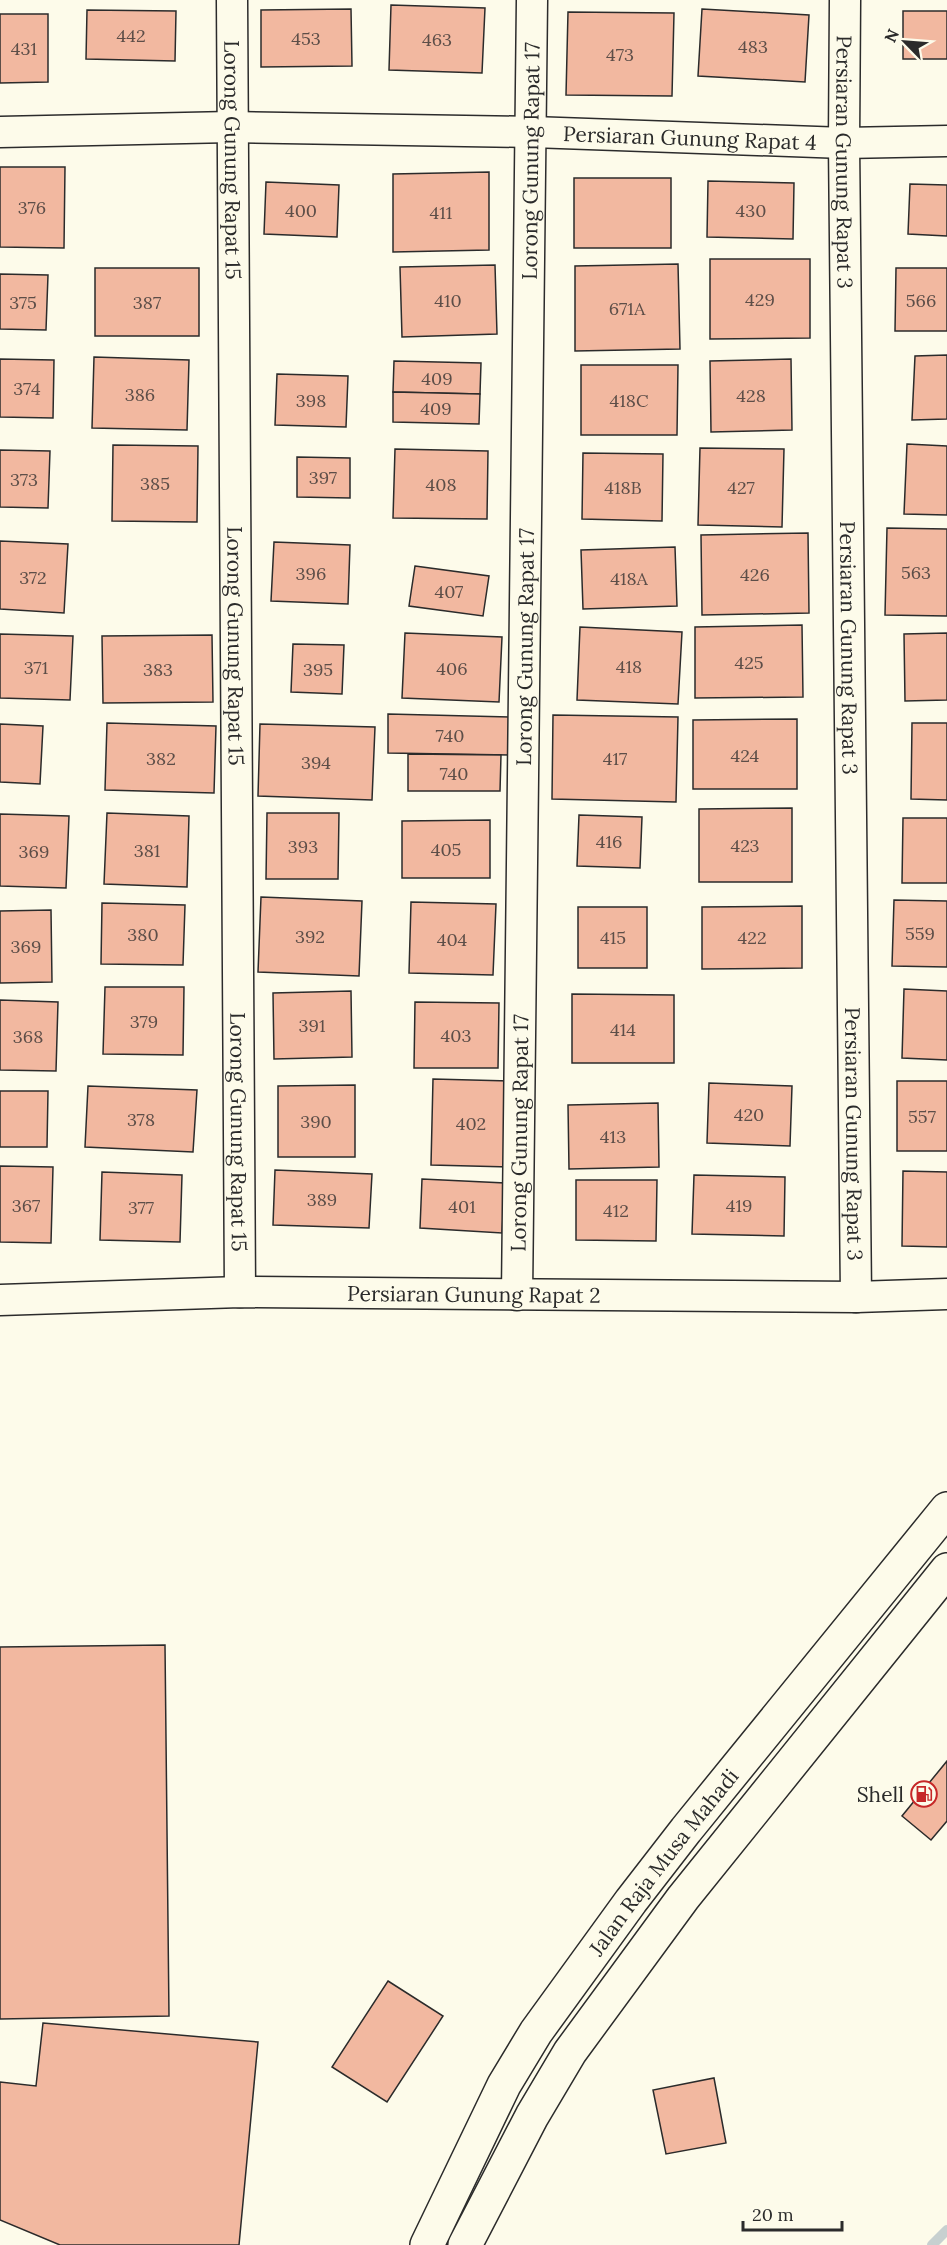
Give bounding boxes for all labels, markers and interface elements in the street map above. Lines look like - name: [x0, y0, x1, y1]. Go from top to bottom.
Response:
- north arrow: [875, 12, 935, 72]
- house number: 442: [116, 24, 146, 47]
- text: N: [880, 26, 903, 45]
- house number: 453: [291, 27, 321, 50]
- house number: 463: [422, 28, 452, 51]
- house number: 483: [738, 35, 768, 58]
- street label: Persiaran Gunung Rapat 3: [830, 35, 859, 289]
- house number: 431: [11, 37, 37, 60]
- street label: Lorong Gunung Rapat 15: [219, 40, 247, 280]
- street label: Lorong Gunung Rapat 17: [515, 42, 545, 280]
- house number: 473: [606, 43, 634, 66]
- street label: Persiaran Gunung Rapat 4: [563, 120, 817, 156]
- house number: 376: [18, 196, 46, 219]
- house number: 400: [285, 199, 317, 222]
- house number: 430: [736, 199, 766, 222]
- house number: 411: [430, 201, 452, 224]
- house number: 429: [745, 288, 775, 311]
- house number: 410: [434, 289, 462, 312]
- house number: 566: [906, 289, 936, 312]
- house number: 375: [9, 291, 37, 314]
- house number: 387: [133, 291, 161, 314]
- house number: 671A: [609, 297, 646, 320]
- house number: 409: [421, 367, 453, 390]
- house number: 374: [13, 377, 41, 400]
- house number: 386: [125, 383, 155, 406]
- house number: 428: [736, 384, 766, 407]
- house number: 398: [296, 389, 326, 412]
- house number: 418C: [609, 389, 649, 412]
- house number: 409: [420, 397, 452, 420]
- house number: 397: [309, 466, 337, 489]
- house number: 373: [10, 468, 38, 491]
- house number: 385: [140, 472, 170, 495]
- house number: 408: [425, 473, 457, 496]
- house number: 418B: [604, 476, 642, 499]
- house number: 427: [727, 476, 755, 499]
- street label: Persiaran Gunung Rapat 3: [834, 521, 864, 775]
- street label: Lorong Gunung Rapat 15: [222, 526, 250, 766]
- street label: Lorong Gunung Rapat 17: [510, 528, 539, 766]
- house number: 563: [901, 561, 931, 584]
- house number: 396: [296, 562, 326, 585]
- house number: 426: [740, 563, 770, 586]
- house number: 372: [19, 566, 47, 589]
- house number: 418A: [610, 567, 649, 590]
- house number: 407: [435, 580, 463, 603]
- house number: 425: [734, 651, 764, 674]
- house number: 418: [616, 655, 642, 678]
- house number: 371: [24, 656, 48, 679]
- house number: 406: [436, 657, 468, 680]
- house number: 383: [143, 658, 173, 681]
- house number: 395: [303, 658, 333, 681]
- house number: 740: [436, 724, 464, 747]
- house number: 424: [731, 744, 760, 767]
- house number: 382: [146, 747, 176, 770]
- house number: 417: [603, 747, 627, 770]
- house number: 394: [301, 751, 331, 774]
- house number: 740: [440, 762, 468, 785]
- house number: 416: [596, 830, 622, 853]
- house number: 423: [730, 834, 760, 857]
- house number: 393: [288, 835, 318, 858]
- house number: 405: [431, 838, 461, 861]
- house number: 381: [134, 839, 160, 862]
- house number: 369: [19, 840, 49, 863]
- house number: 559: [905, 922, 935, 945]
- house number: 380: [127, 923, 159, 946]
- house number: 392: [295, 925, 325, 948]
- house number: 415: [600, 926, 626, 949]
- house number: 422: [737, 926, 767, 949]
- house number: 404: [437, 928, 468, 951]
- house number: 369: [11, 935, 41, 958]
- street label: Persiaran Gunung Rapat 3: [839, 1007, 869, 1261]
- house number: 379: [130, 1010, 158, 1033]
- street label: Lorong Gunung Rapat 15: [225, 1012, 253, 1252]
- house number: 391: [299, 1014, 325, 1037]
- street label: Lorong Gunung Rapat 17: [504, 1014, 534, 1252]
- house number: 414: [610, 1018, 636, 1041]
- house number: 403: [441, 1024, 471, 1047]
- house number: 368: [13, 1025, 43, 1048]
- house number: 420: [734, 1103, 764, 1126]
- house number: 557: [908, 1105, 936, 1128]
- house number: 378: [127, 1108, 155, 1131]
- house number: 390: [300, 1110, 332, 1133]
- house number: 402: [456, 1112, 486, 1135]
- house number: 413: [600, 1125, 626, 1148]
- house number: 389: [307, 1188, 337, 1211]
- house number: 367: [12, 1194, 40, 1217]
- house number: 419: [726, 1194, 752, 1217]
- house number: 401: [448, 1195, 476, 1218]
- house number: 377: [128, 1196, 154, 1219]
- house number: 412: [603, 1199, 629, 1222]
- street label: Persiaran Gunung Rapat 2: [347, 1279, 601, 1308]
- street label: Jalan Raja Musa Mahadi: [582, 1763, 744, 1961]
- fuel station icon: Shell: [909, 1779, 939, 1809]
- place label: Shell: [857, 1781, 904, 1808]
- scale bar: [743, 2194, 842, 2232]
- text: 20 m: [752, 2203, 794, 2226]

